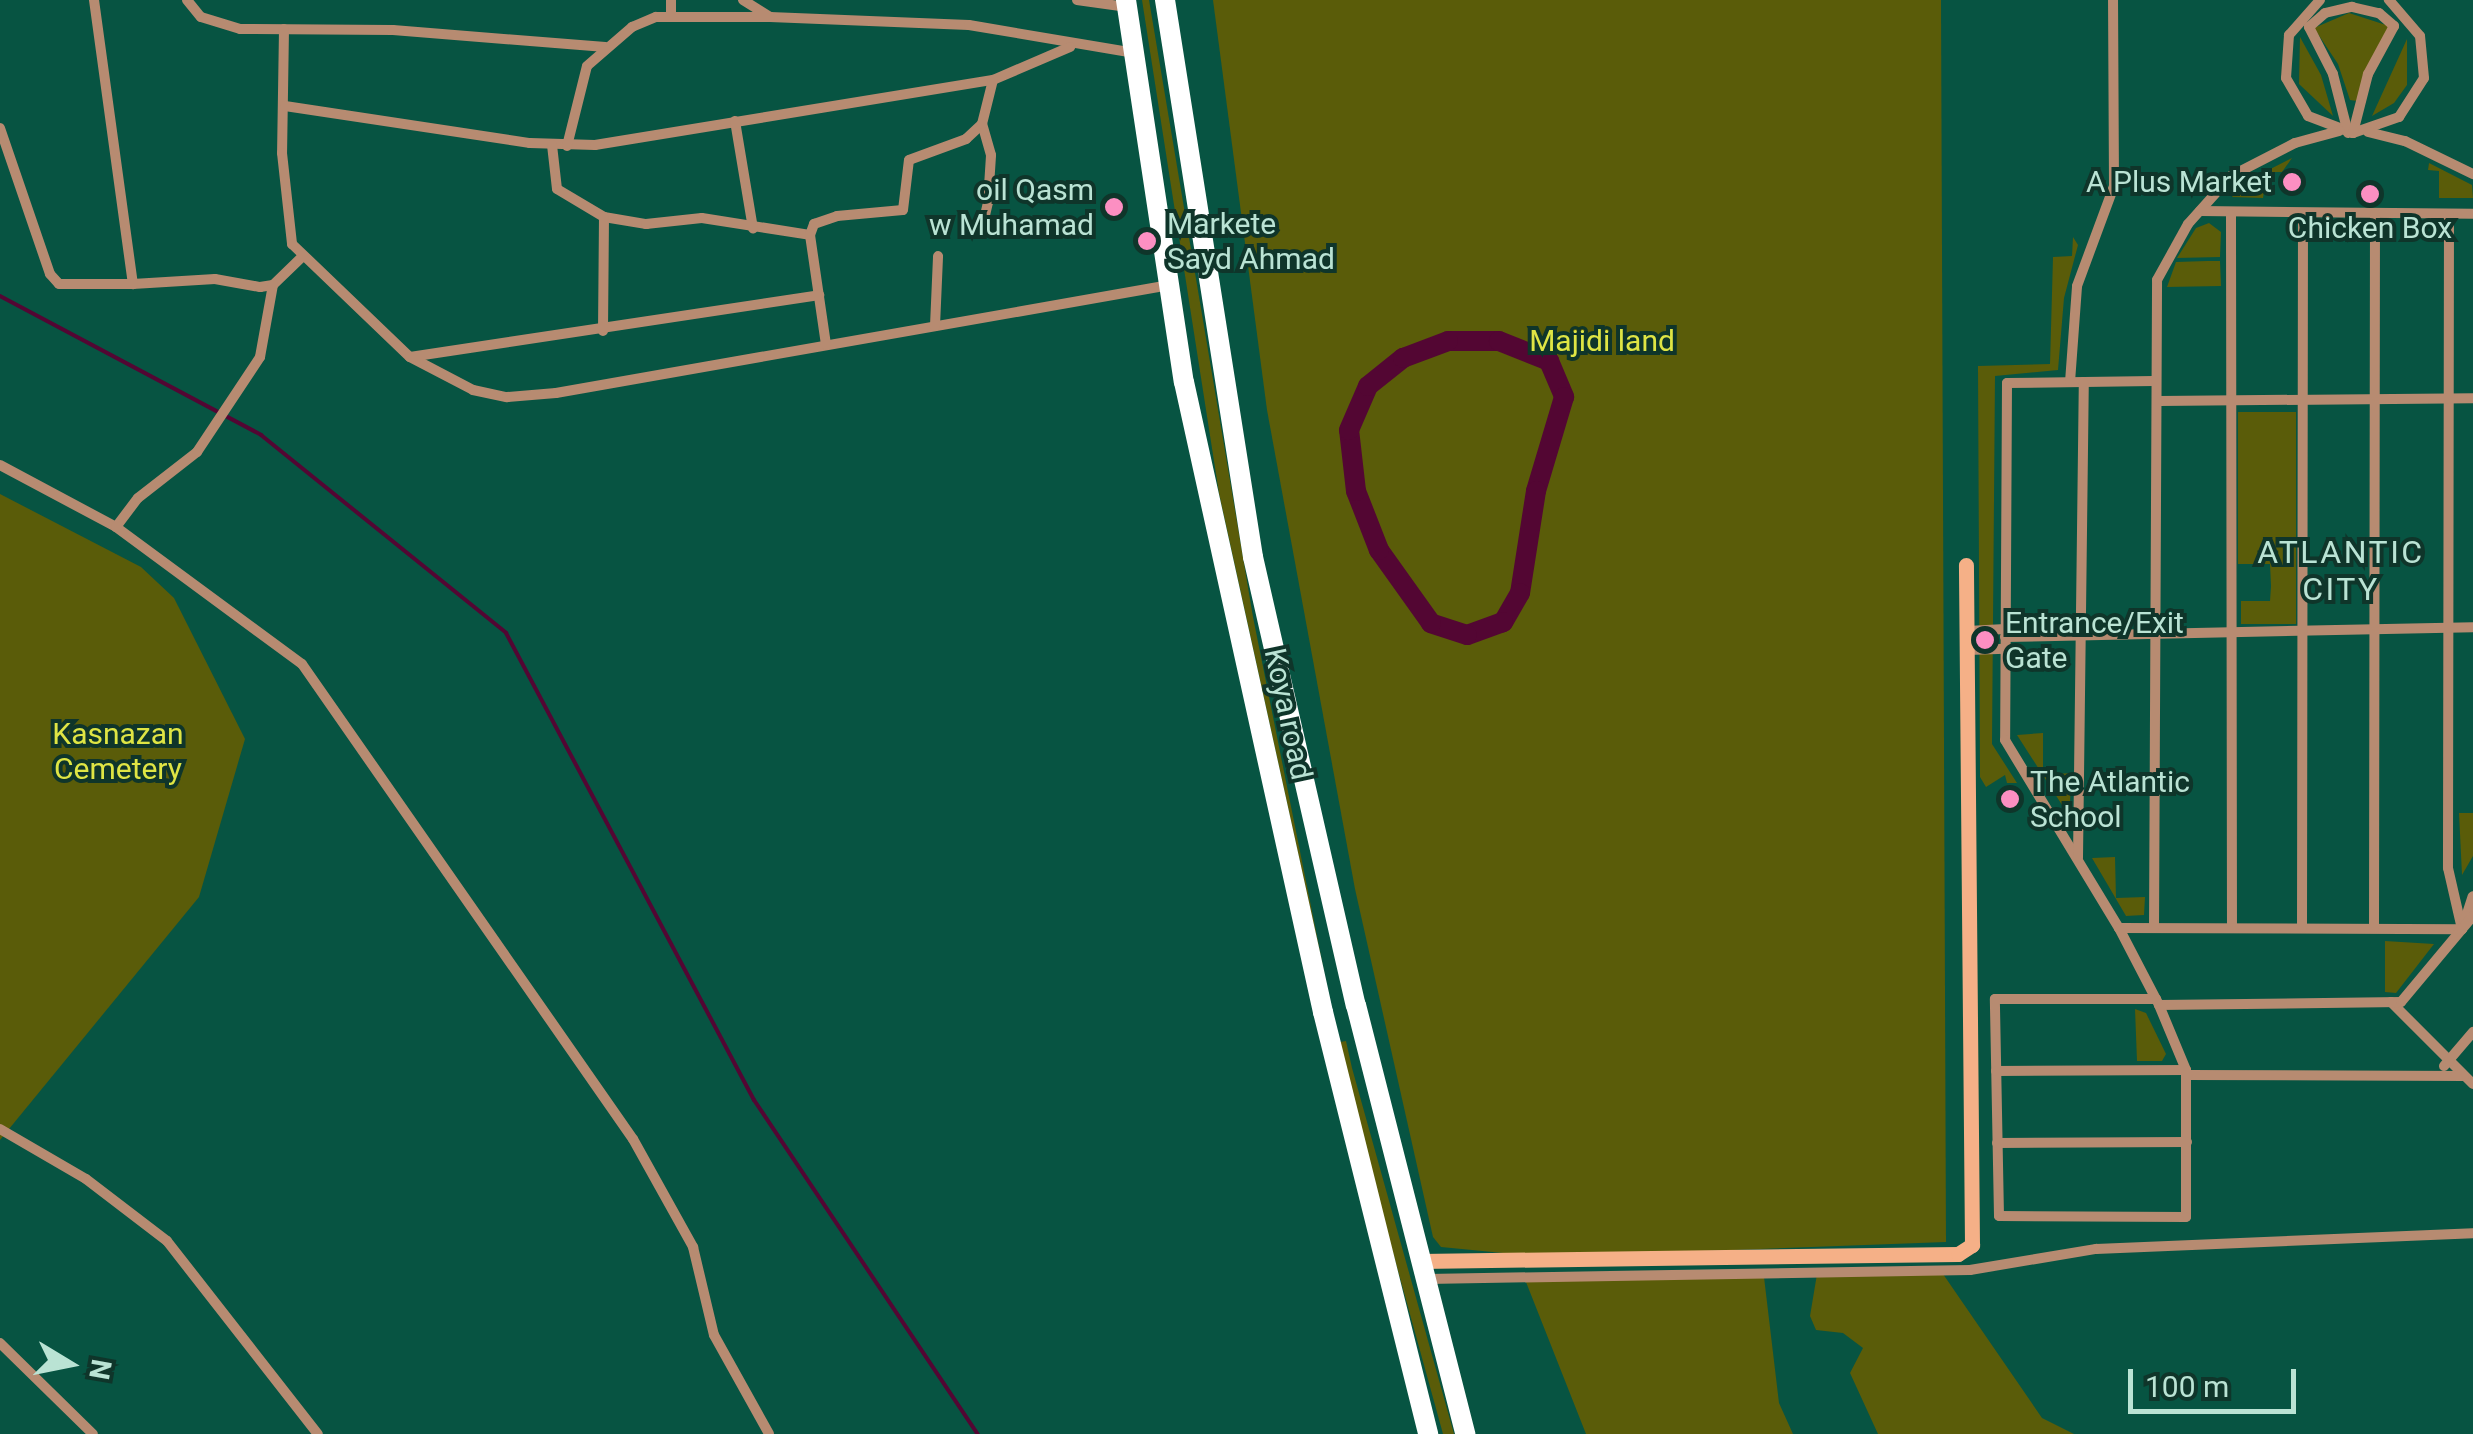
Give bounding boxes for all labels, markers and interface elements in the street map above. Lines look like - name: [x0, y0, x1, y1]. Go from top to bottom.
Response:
- place label: A Plus Market: [2086, 164, 2272, 200]
- marker: A Plus Market: [2281, 171, 2303, 193]
- place label: oil Qasm w Muhamad: [929, 172, 1094, 242]
- marker: Chicken Box: [2359, 183, 2381, 205]
- marker: oil Qasm w Muhamad: [1103, 196, 1125, 218]
- place label: Markete Sayd Ahmad: [1167, 206, 1335, 276]
- place label: Chicken Box: [2288, 210, 2452, 246]
- marker: Markete Sayd Ahmad: [1136, 230, 1158, 252]
- park label: Majidi land: [1529, 323, 1675, 359]
- district label: ATLANTIC CITY: [2257, 534, 2425, 609]
- place label: Entrance/Exit Gate: [2005, 605, 2184, 676]
- marker: Entrance/Exit Gate: [1974, 629, 1996, 651]
- street label: Koya road: [1257, 645, 1319, 783]
- park label: Kasnazan Cemetery: [52, 716, 184, 786]
- place label: The Atlantic School: [2030, 764, 2190, 834]
- marker: The Atlantic School: [1999, 788, 2021, 810]
- north arrow: [20, 1314, 120, 1414]
- scale bar: [2133, 1349, 2300, 1411]
- text: N: [82, 1357, 118, 1382]
- text: 100 m: [2145, 1369, 2229, 1404]

